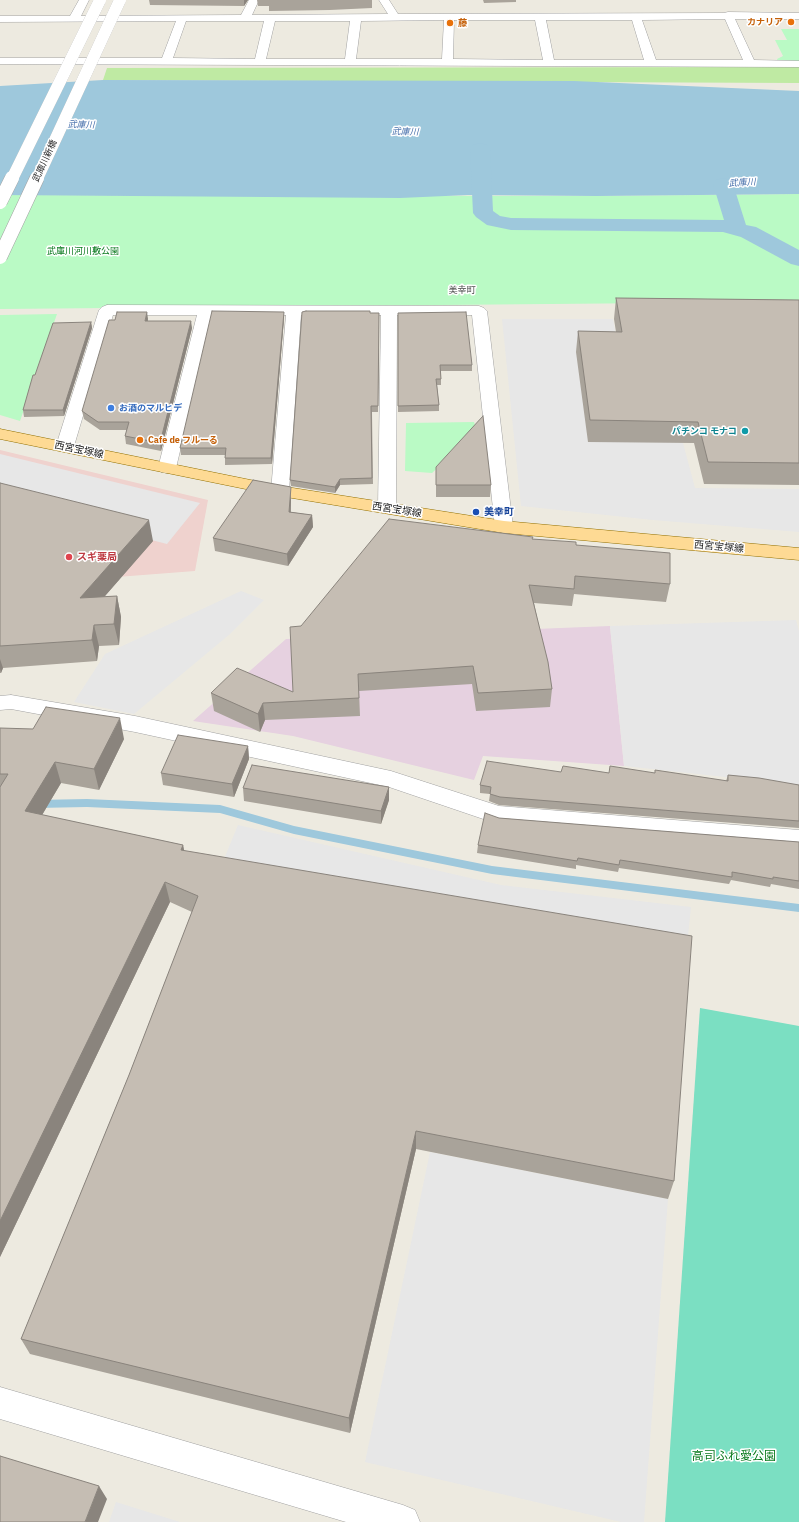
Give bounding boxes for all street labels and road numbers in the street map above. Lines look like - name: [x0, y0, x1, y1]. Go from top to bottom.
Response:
- street label: 武庫川新橋: [31, 138, 59, 184]
- street label: 西宮宝塚線: [53, 439, 105, 461]
- street label: 西宮宝塚線: [371, 500, 423, 520]
- street label: 西宮宝塚線: [694, 539, 744, 555]

